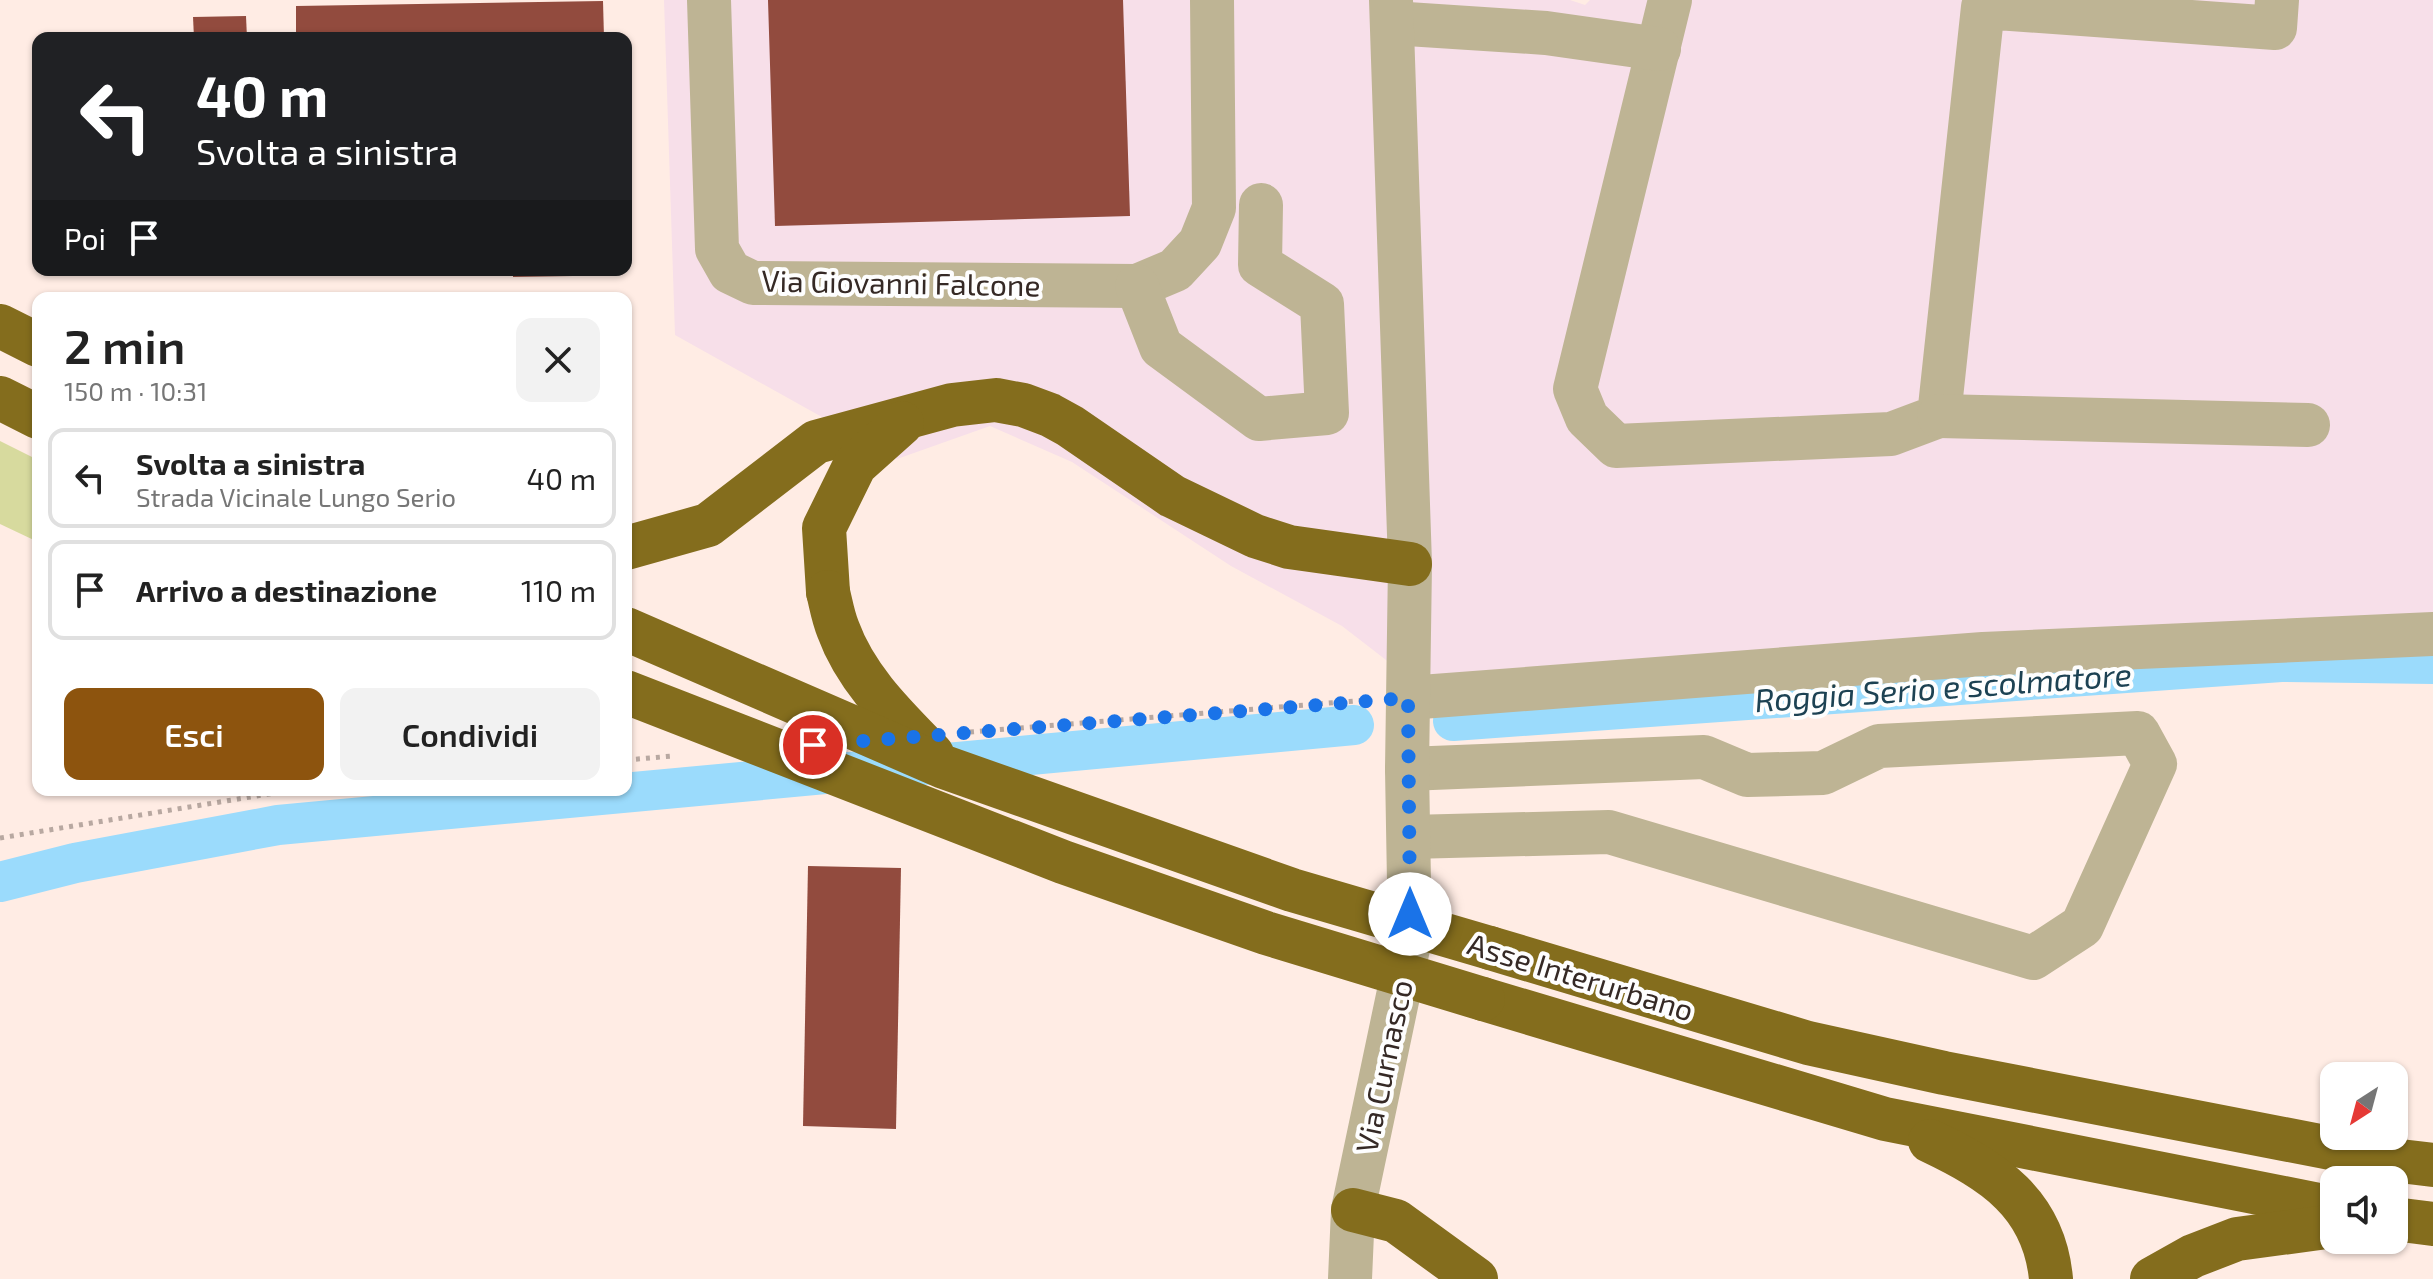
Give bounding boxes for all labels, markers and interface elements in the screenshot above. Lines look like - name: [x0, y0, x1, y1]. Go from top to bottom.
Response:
- text: 40 m: [196, 61, 328, 128]
- icon: left: [64, 64, 168, 168]
- text: Svolta a sinistra: [196, 129, 458, 172]
- icon: arrive: [122, 216, 166, 260]
- text: Poi: [64, 220, 106, 256]
- street label: Via Giovanni Falcone: [761, 262, 1041, 302]
- text: 2 min: [64, 316, 185, 374]
- button: close: [516, 318, 600, 402]
- text: 150 m · 10:31: [64, 375, 207, 406]
- text: Svolta a sinistra: [136, 445, 365, 481]
- icon: left: [68, 456, 112, 500]
- text: 40 m: [526, 460, 596, 496]
- text: Strada Vicinale Lungo Serio: [136, 481, 456, 512]
- icon: arrive: [68, 568, 112, 612]
- text: Arrivo a destinazione: [136, 572, 437, 608]
- text: 110 m: [521, 572, 596, 608]
- water label: Roggia Serio e scolmatore: [1753, 654, 2133, 719]
- button: Esci: [64, 688, 324, 780]
- button: Condividi: [340, 688, 600, 780]
- pin: [779, 711, 847, 779]
- icon: arrive: [791, 723, 835, 767]
- position arrow: [1368, 872, 1452, 956]
- street label: Asse Interurbano: [1464, 925, 1698, 1027]
- street label: Via Curnasco: [1347, 976, 1419, 1156]
- north arrow: [2320, 1062, 2408, 1150]
- map controls: [2320, 1062, 2408, 1254]
- button: sound: [2320, 1166, 2408, 1254]

